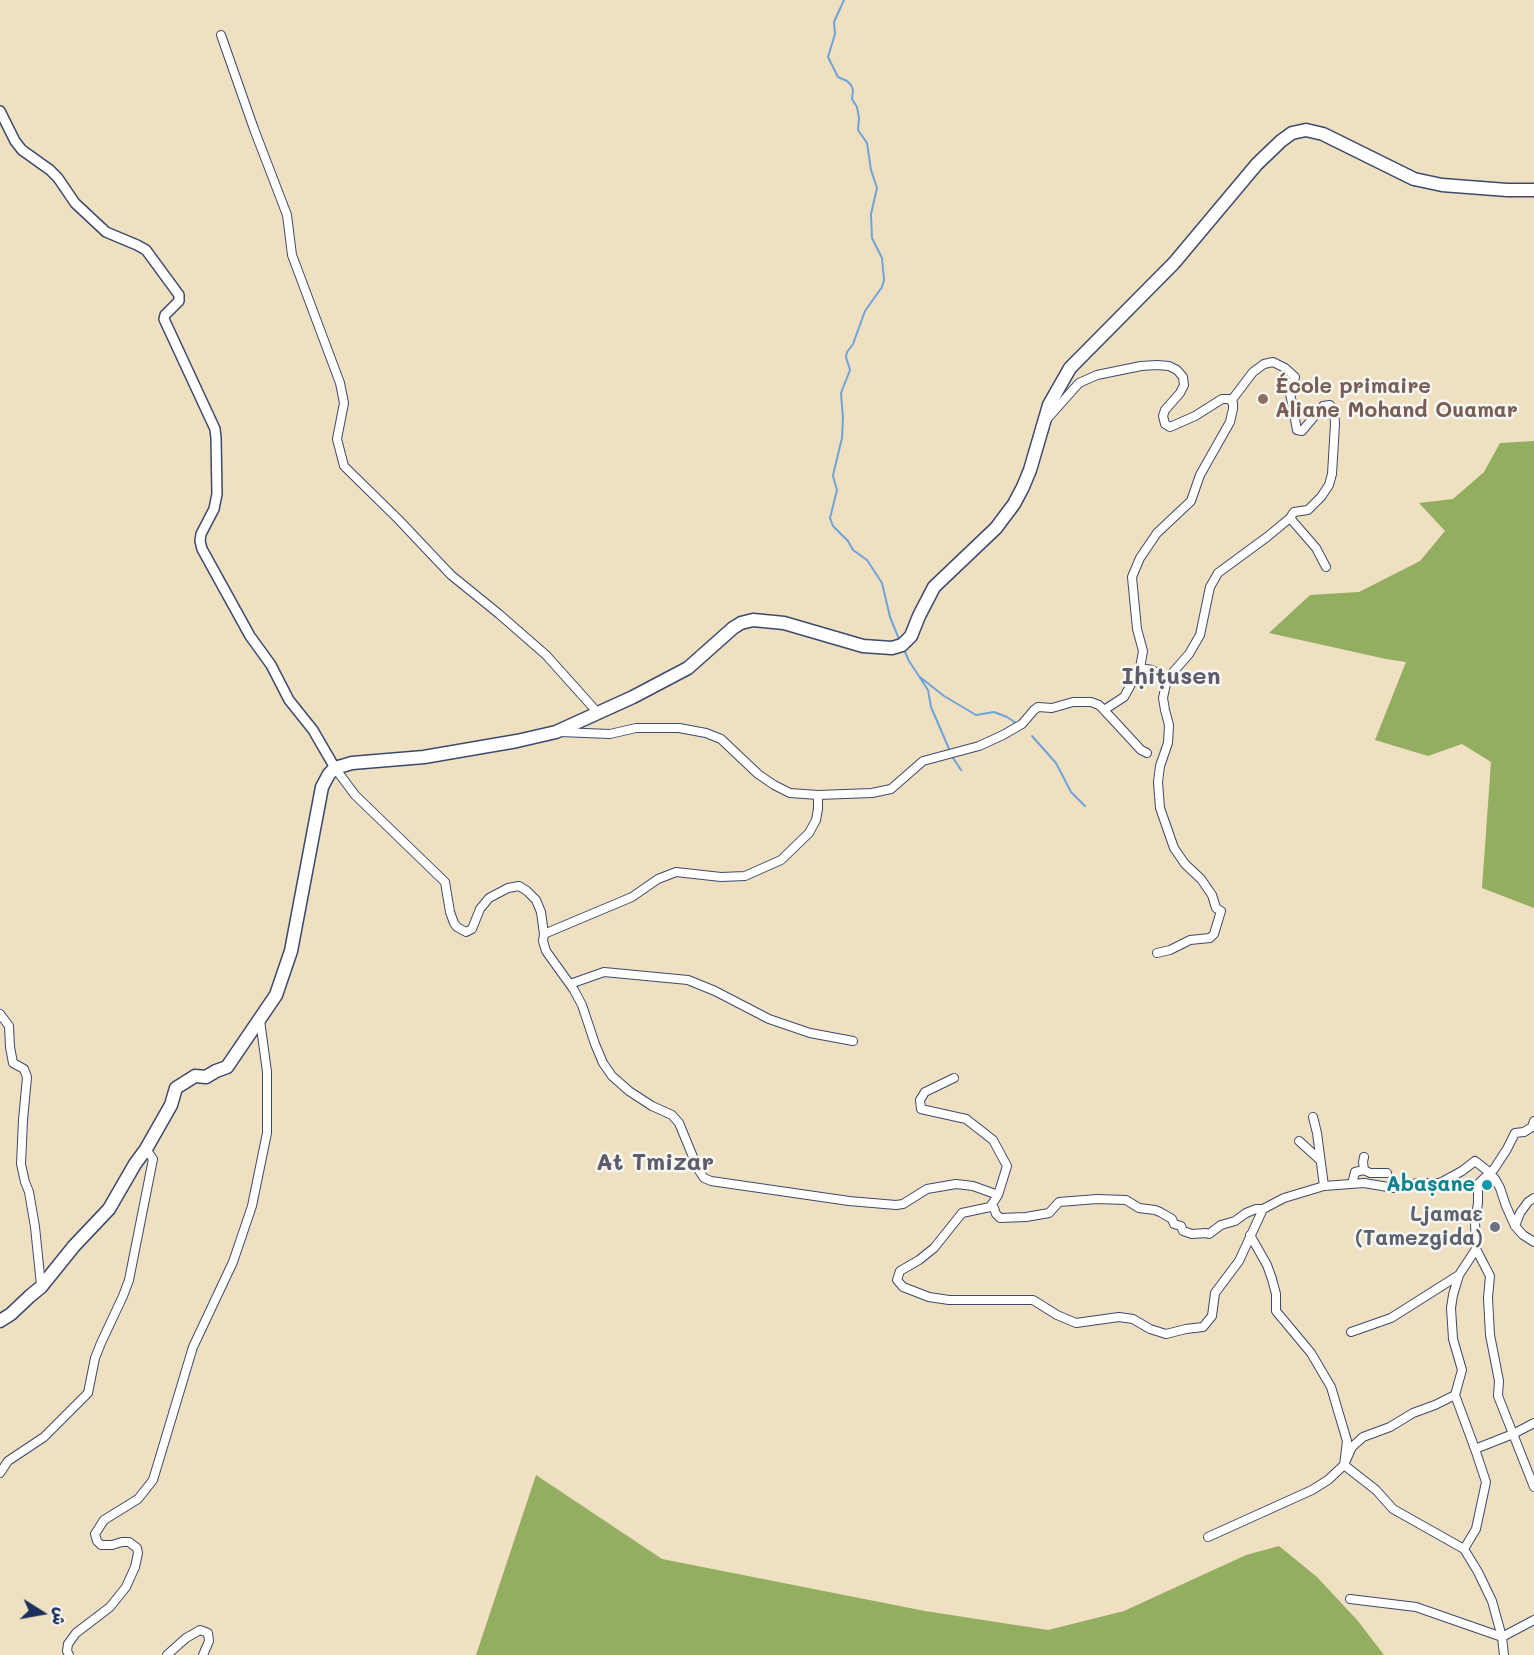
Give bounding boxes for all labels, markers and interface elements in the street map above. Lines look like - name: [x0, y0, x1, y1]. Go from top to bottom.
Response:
- place label: École primaire Aliane Mohand Ouamar: [1275, 374, 1518, 424]
- marker: École primaire Aliane Mohand Ouamar: [1256, 392, 1270, 406]
- district label: Iḥiṭusen: [1122, 663, 1220, 691]
- district label: At Tmizar: [596, 1149, 714, 1177]
- place label: Abaṣane: [1386, 1172, 1475, 1198]
- marker: Abaṣane: [1480, 1178, 1494, 1192]
- place label: Ljamaɛ (Tamezgida): [1355, 1202, 1483, 1252]
- marker: Ljamaɛ (Tamezgida): [1488, 1220, 1502, 1234]
- north arrow: [12, 1583, 72, 1643]
- text: ش: [48, 1606, 72, 1627]

